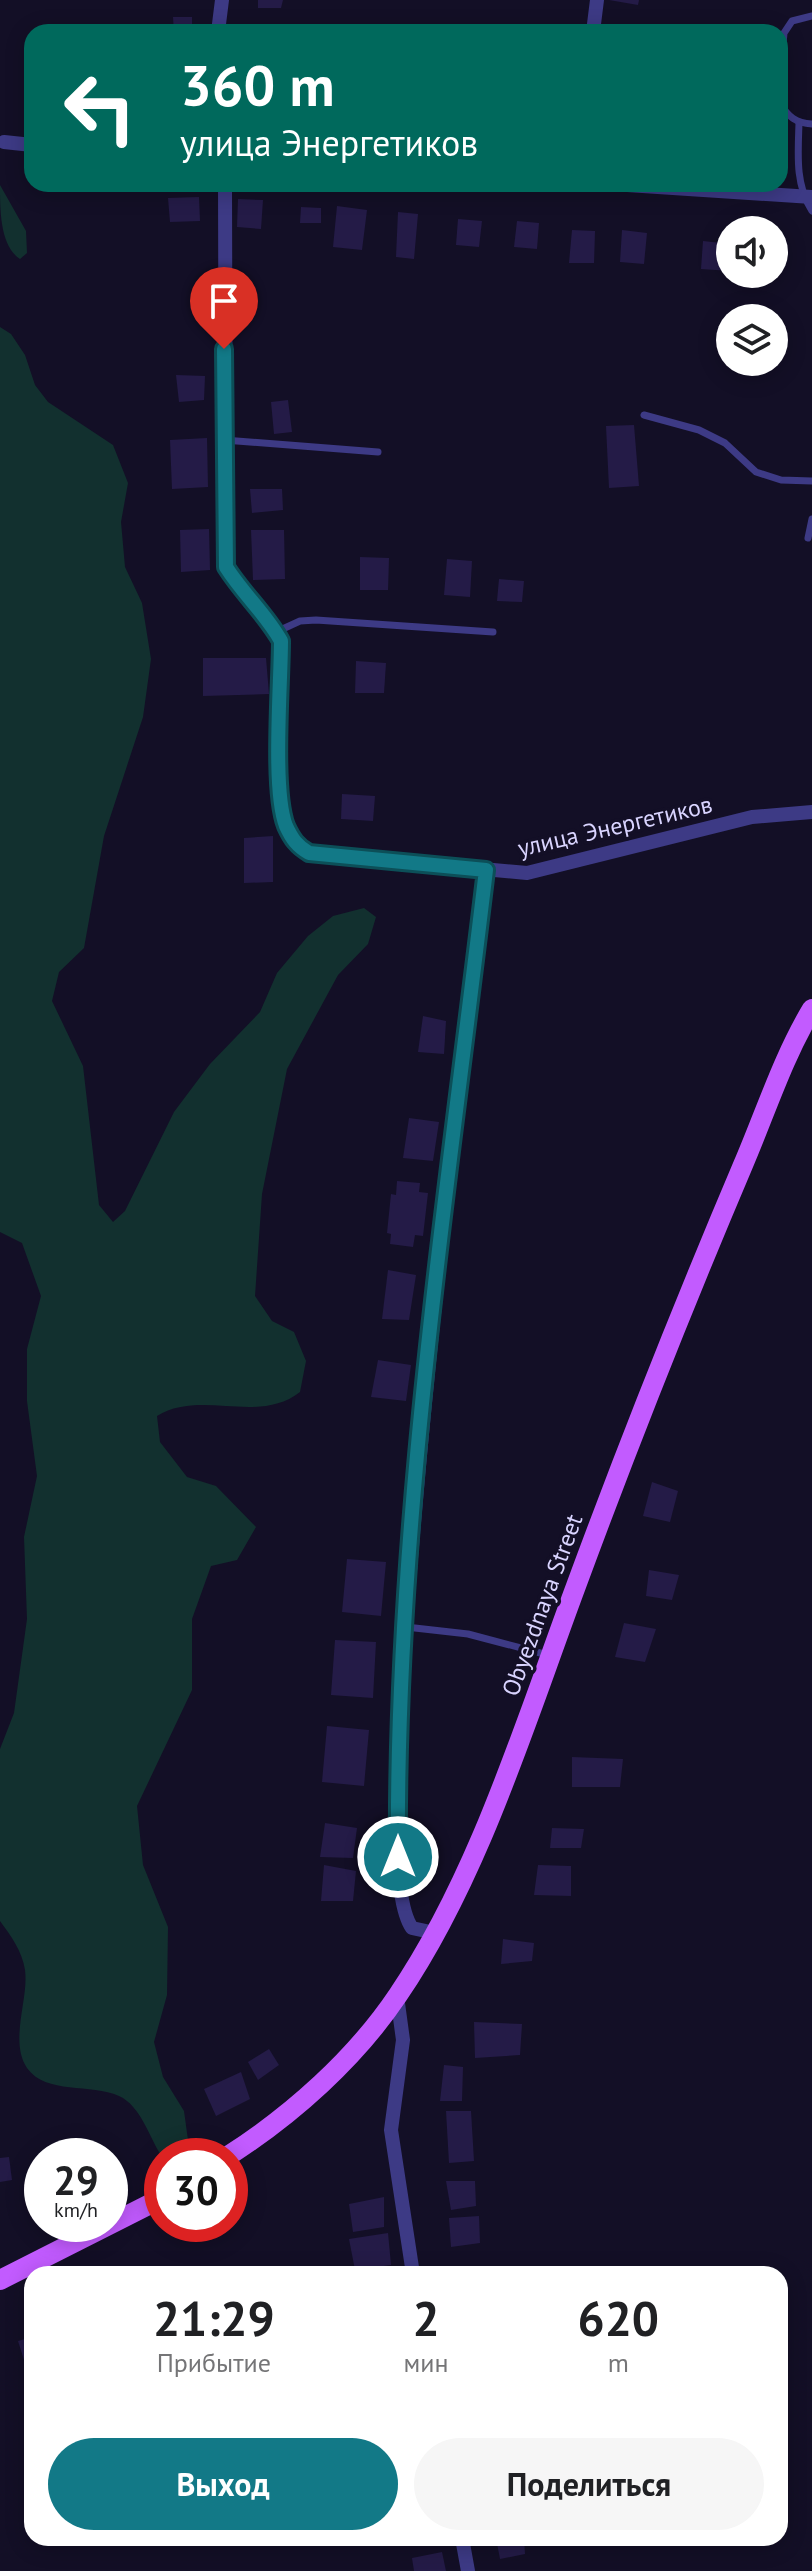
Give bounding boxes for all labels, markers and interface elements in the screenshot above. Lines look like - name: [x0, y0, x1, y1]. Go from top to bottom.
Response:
- text: 360 m: [180, 49, 335, 121]
- icon: left: [48, 56, 152, 160]
- text: улица Энергетиков: [180, 119, 478, 166]
- map controls: [716, 216, 788, 376]
- button: sound: [716, 216, 788, 288]
- pin: [190, 267, 258, 349]
- icon: arrive: [202, 279, 246, 323]
- button: layers: [716, 304, 788, 376]
- street label: улица Энергетиков: [515, 789, 715, 863]
- street label: Obyezdnaya Street: [495, 1510, 589, 1700]
- position arrow: [356, 1815, 440, 1899]
- speed limit sign: 30: [144, 2138, 248, 2242]
- text: 29: [53, 2154, 99, 2206]
- text: km/h: [54, 2197, 98, 2223]
- text: 21:29: [153, 2287, 275, 2349]
- text: 2: [412, 2287, 440, 2349]
- text: 620: [577, 2287, 659, 2349]
- text: Прибытие: [157, 2346, 271, 2379]
- text: мин: [404, 2346, 449, 2379]
- text: m: [608, 2346, 629, 2379]
- button: Выход: [48, 2438, 398, 2530]
- button: Поделиться: [414, 2438, 764, 2530]

